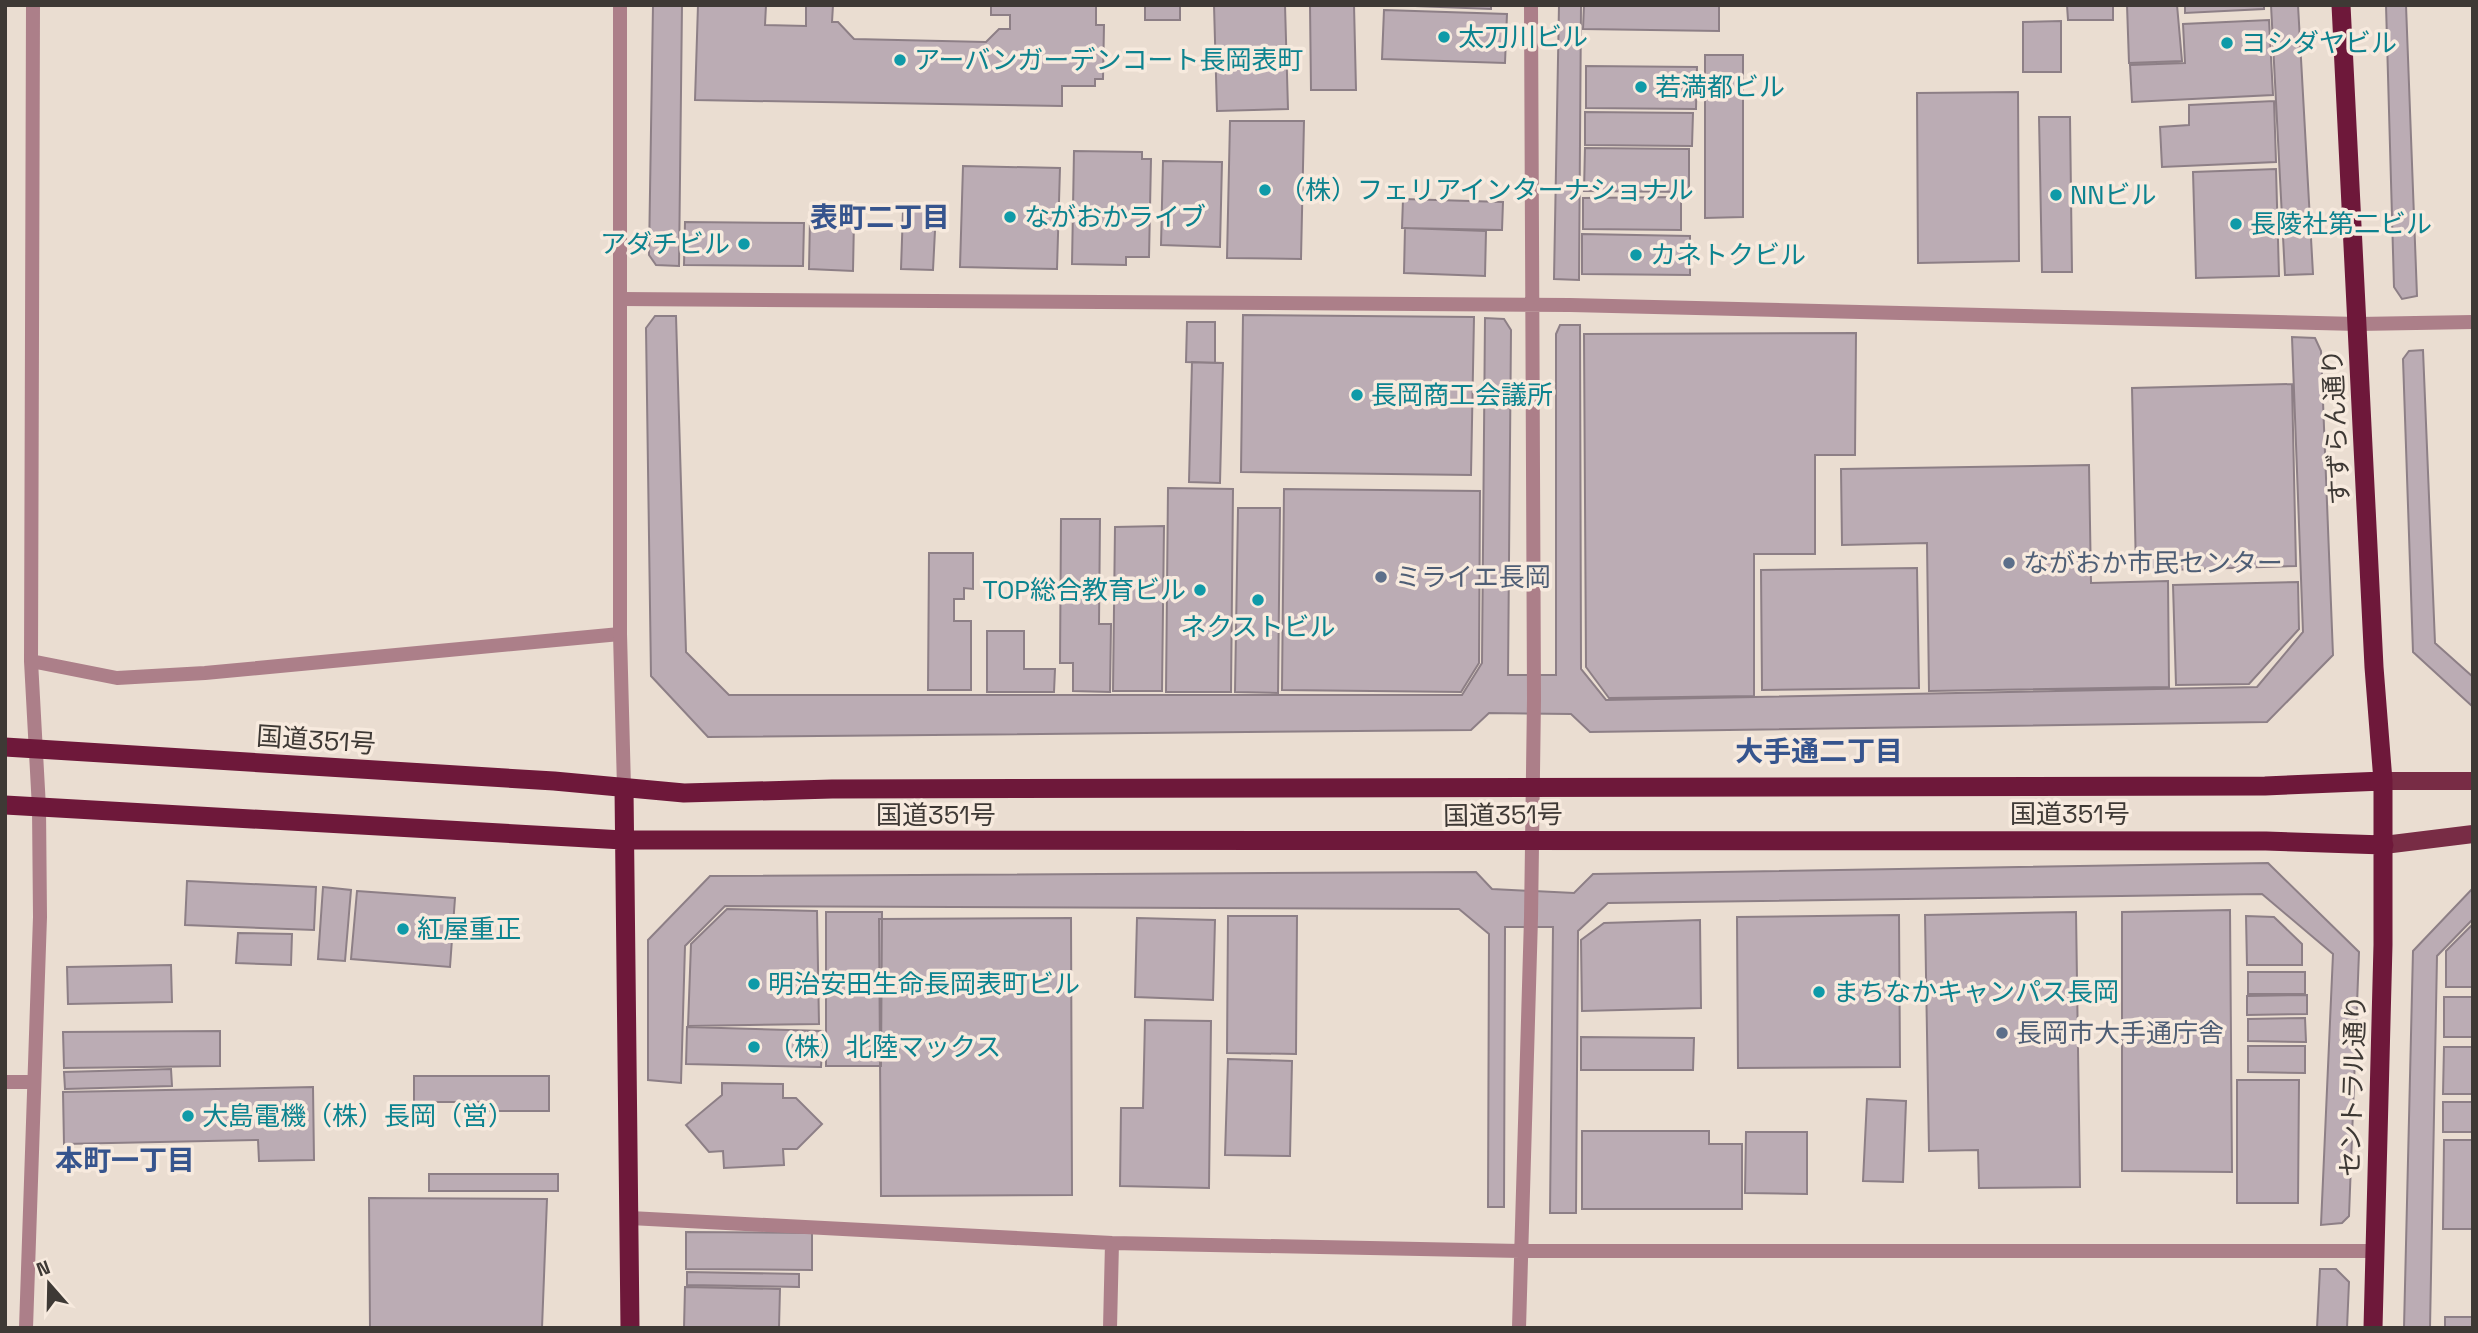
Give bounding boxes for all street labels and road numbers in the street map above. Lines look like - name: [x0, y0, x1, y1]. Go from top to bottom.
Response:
- street label: すずらん通り: [2315, 348, 2357, 506]
- street label: 国道351号: [255, 719, 377, 761]
- street label: 国道351号: [1443, 797, 1563, 833]
- street label: 国道351号: [2010, 797, 2130, 831]
- street label: 国道351号: [876, 798, 996, 832]
- street label: セントラル通り: [2333, 994, 2373, 1178]

